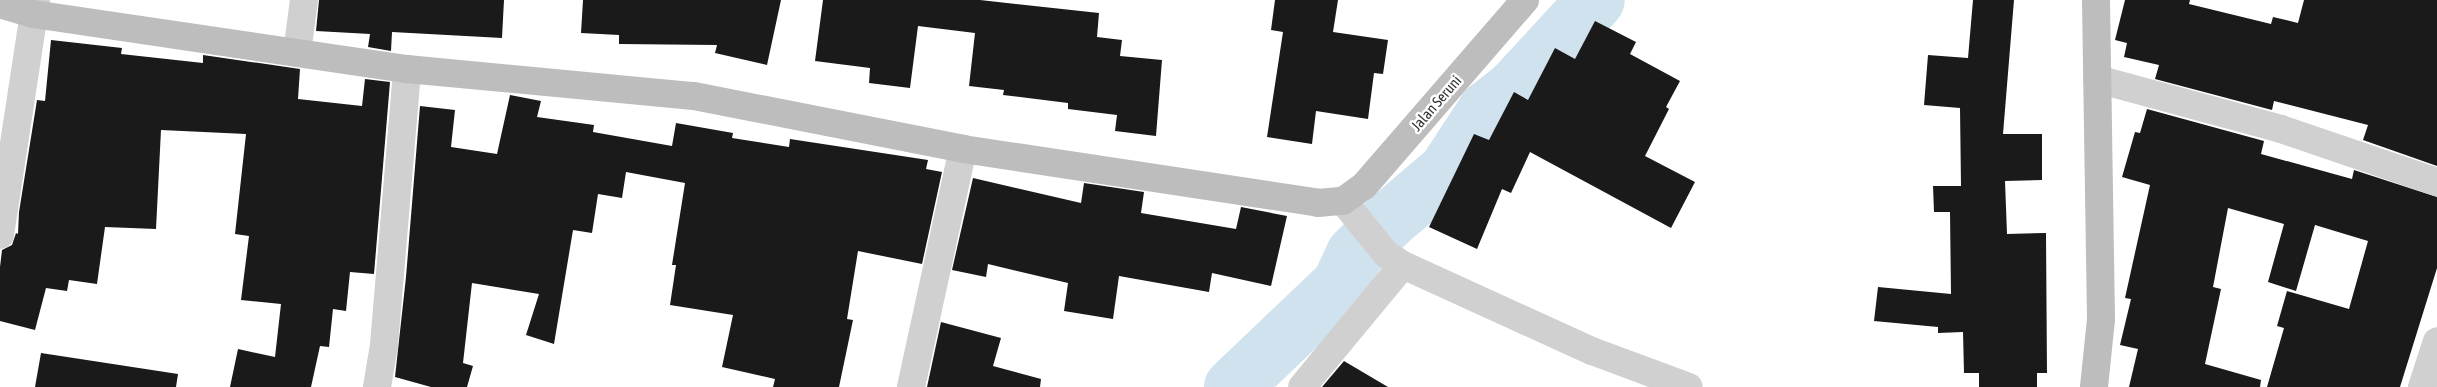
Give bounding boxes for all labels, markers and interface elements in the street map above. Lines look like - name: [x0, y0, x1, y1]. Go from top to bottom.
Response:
- street label: Jalan Seruni: [1407, 72, 1465, 134]

